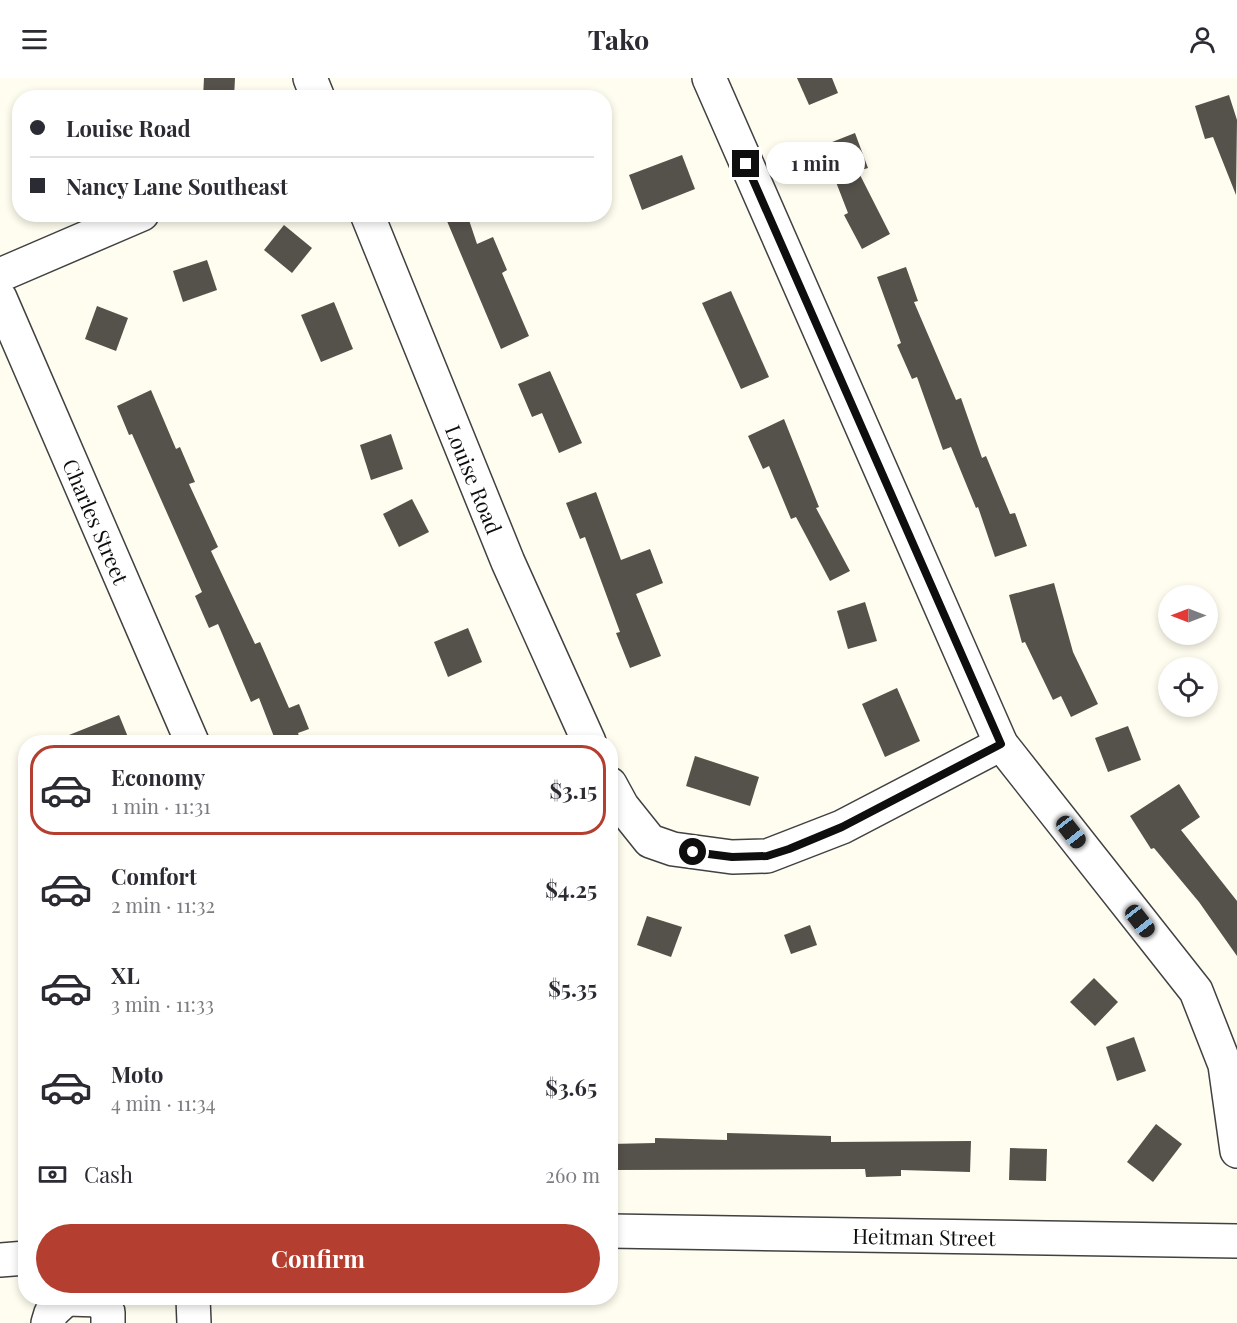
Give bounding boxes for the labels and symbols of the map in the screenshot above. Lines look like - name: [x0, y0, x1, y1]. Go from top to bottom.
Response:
- callout: 1 min: [767, 143, 866, 185]
- route end: [732, 150, 759, 177]
- street label: Louise Road: [440, 420, 509, 538]
- street label: Charles Street: [57, 454, 136, 588]
- north arrow: [1158, 585, 1218, 645]
- car: [1053, 812, 1089, 852]
- route start: [679, 838, 706, 865]
- car: [1122, 901, 1158, 941]
- street label: Heitman Street: [852, 1221, 996, 1251]

